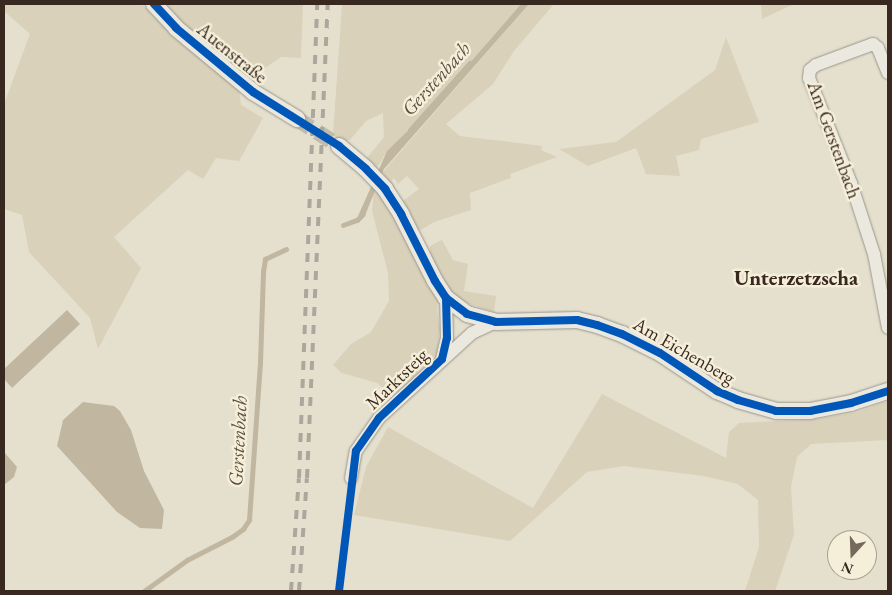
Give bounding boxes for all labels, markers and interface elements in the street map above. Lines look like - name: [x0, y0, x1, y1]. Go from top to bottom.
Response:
- street label: Auenstraße: [192, 18, 272, 88]
- water label: Gerstenbach: [397, 37, 475, 121]
- street label: Am Gerstenbach: [802, 78, 866, 202]
- district label: Unterzetzscha: [734, 265, 858, 291]
- street label: Am Eichenberg: [629, 313, 739, 389]
- street label: Marktsteig: [361, 344, 433, 414]
- water label: Gerstenbach: [224, 395, 252, 487]
- north arrow: [827, 530, 877, 580]
- text: N: [839, 558, 856, 579]

